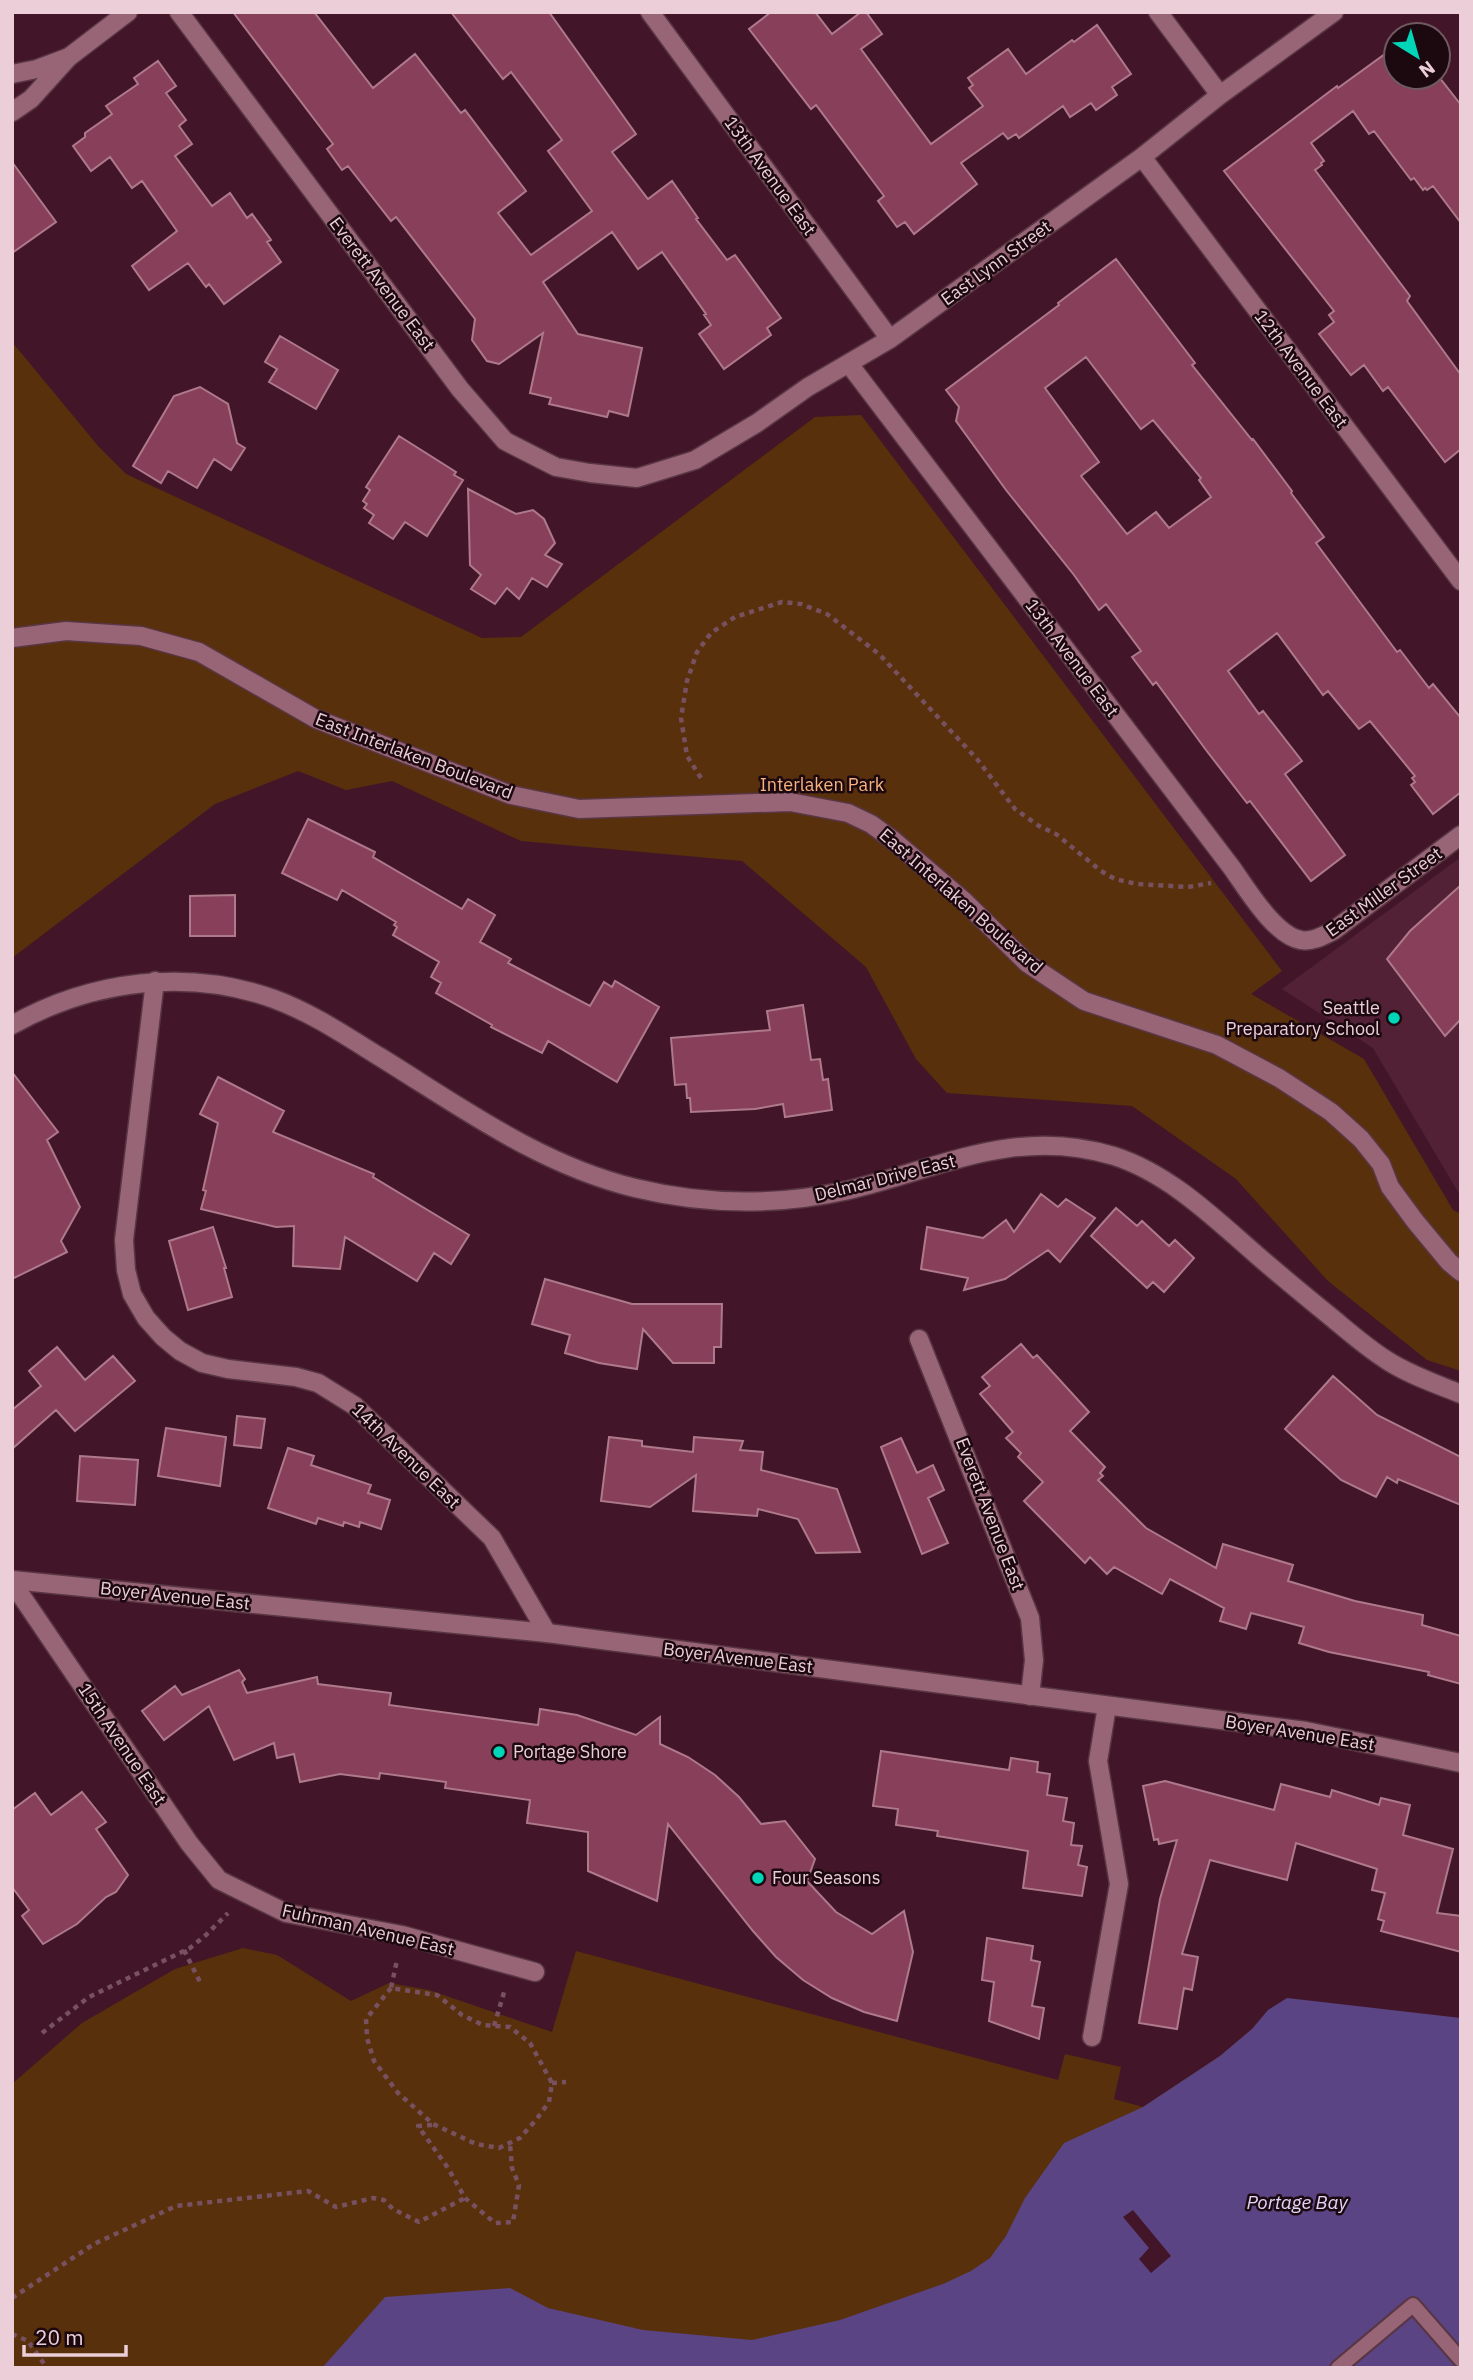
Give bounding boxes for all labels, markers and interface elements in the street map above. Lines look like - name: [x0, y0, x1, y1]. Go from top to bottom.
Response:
- north arrow: [1382, 21, 1452, 91]
- text: N: [1415, 56, 1440, 83]
- street label: 13th Avenue East: [719, 112, 821, 240]
- street label: Everett Avenue East: [325, 212, 440, 355]
- street label: East Lynn Street: [936, 215, 1055, 310]
- street label: 12th Avenue East: [1250, 305, 1353, 432]
- street label: 13th Avenue East: [1021, 594, 1124, 721]
- street label: East Interlaken Boulevard: [312, 707, 516, 804]
- park label: Interlaken Park: [760, 773, 885, 796]
- street label: East Interlaken Boulevard: [875, 823, 1048, 978]
- street label: East Miller Street: [1321, 842, 1446, 942]
- place label: Seattle Preparatory School: [1226, 996, 1380, 1040]
- marker: Seattle Preparatory School: [1386, 1010, 1402, 1026]
- street label: Delmar Drive East: [812, 1149, 958, 1206]
- street label: 14th Avenue East: [347, 1398, 465, 1513]
- street label: Everett Avenue East: [951, 1434, 1030, 1593]
- street label: Boyer Avenue East: [99, 1576, 251, 1615]
- street label: Boyer Avenue East: [662, 1637, 814, 1678]
- street label: 15th Avenue East: [73, 1679, 172, 1809]
- street label: Boyer Avenue East: [1224, 1709, 1376, 1756]
- place label: Portage Shore: [513, 1740, 627, 1763]
- marker: Portage Shore: [491, 1744, 507, 1760]
- place label: Four Seasons: [772, 1866, 881, 1889]
- marker: Four Seasons: [750, 1870, 766, 1886]
- street label: Fuhrman Avenue East: [280, 1899, 456, 1961]
- water label: Portage Bay: [1246, 2190, 1348, 2214]
- scale bar: [24, 2314, 126, 2358]
- text: 20 m: [35, 2323, 84, 2351]

